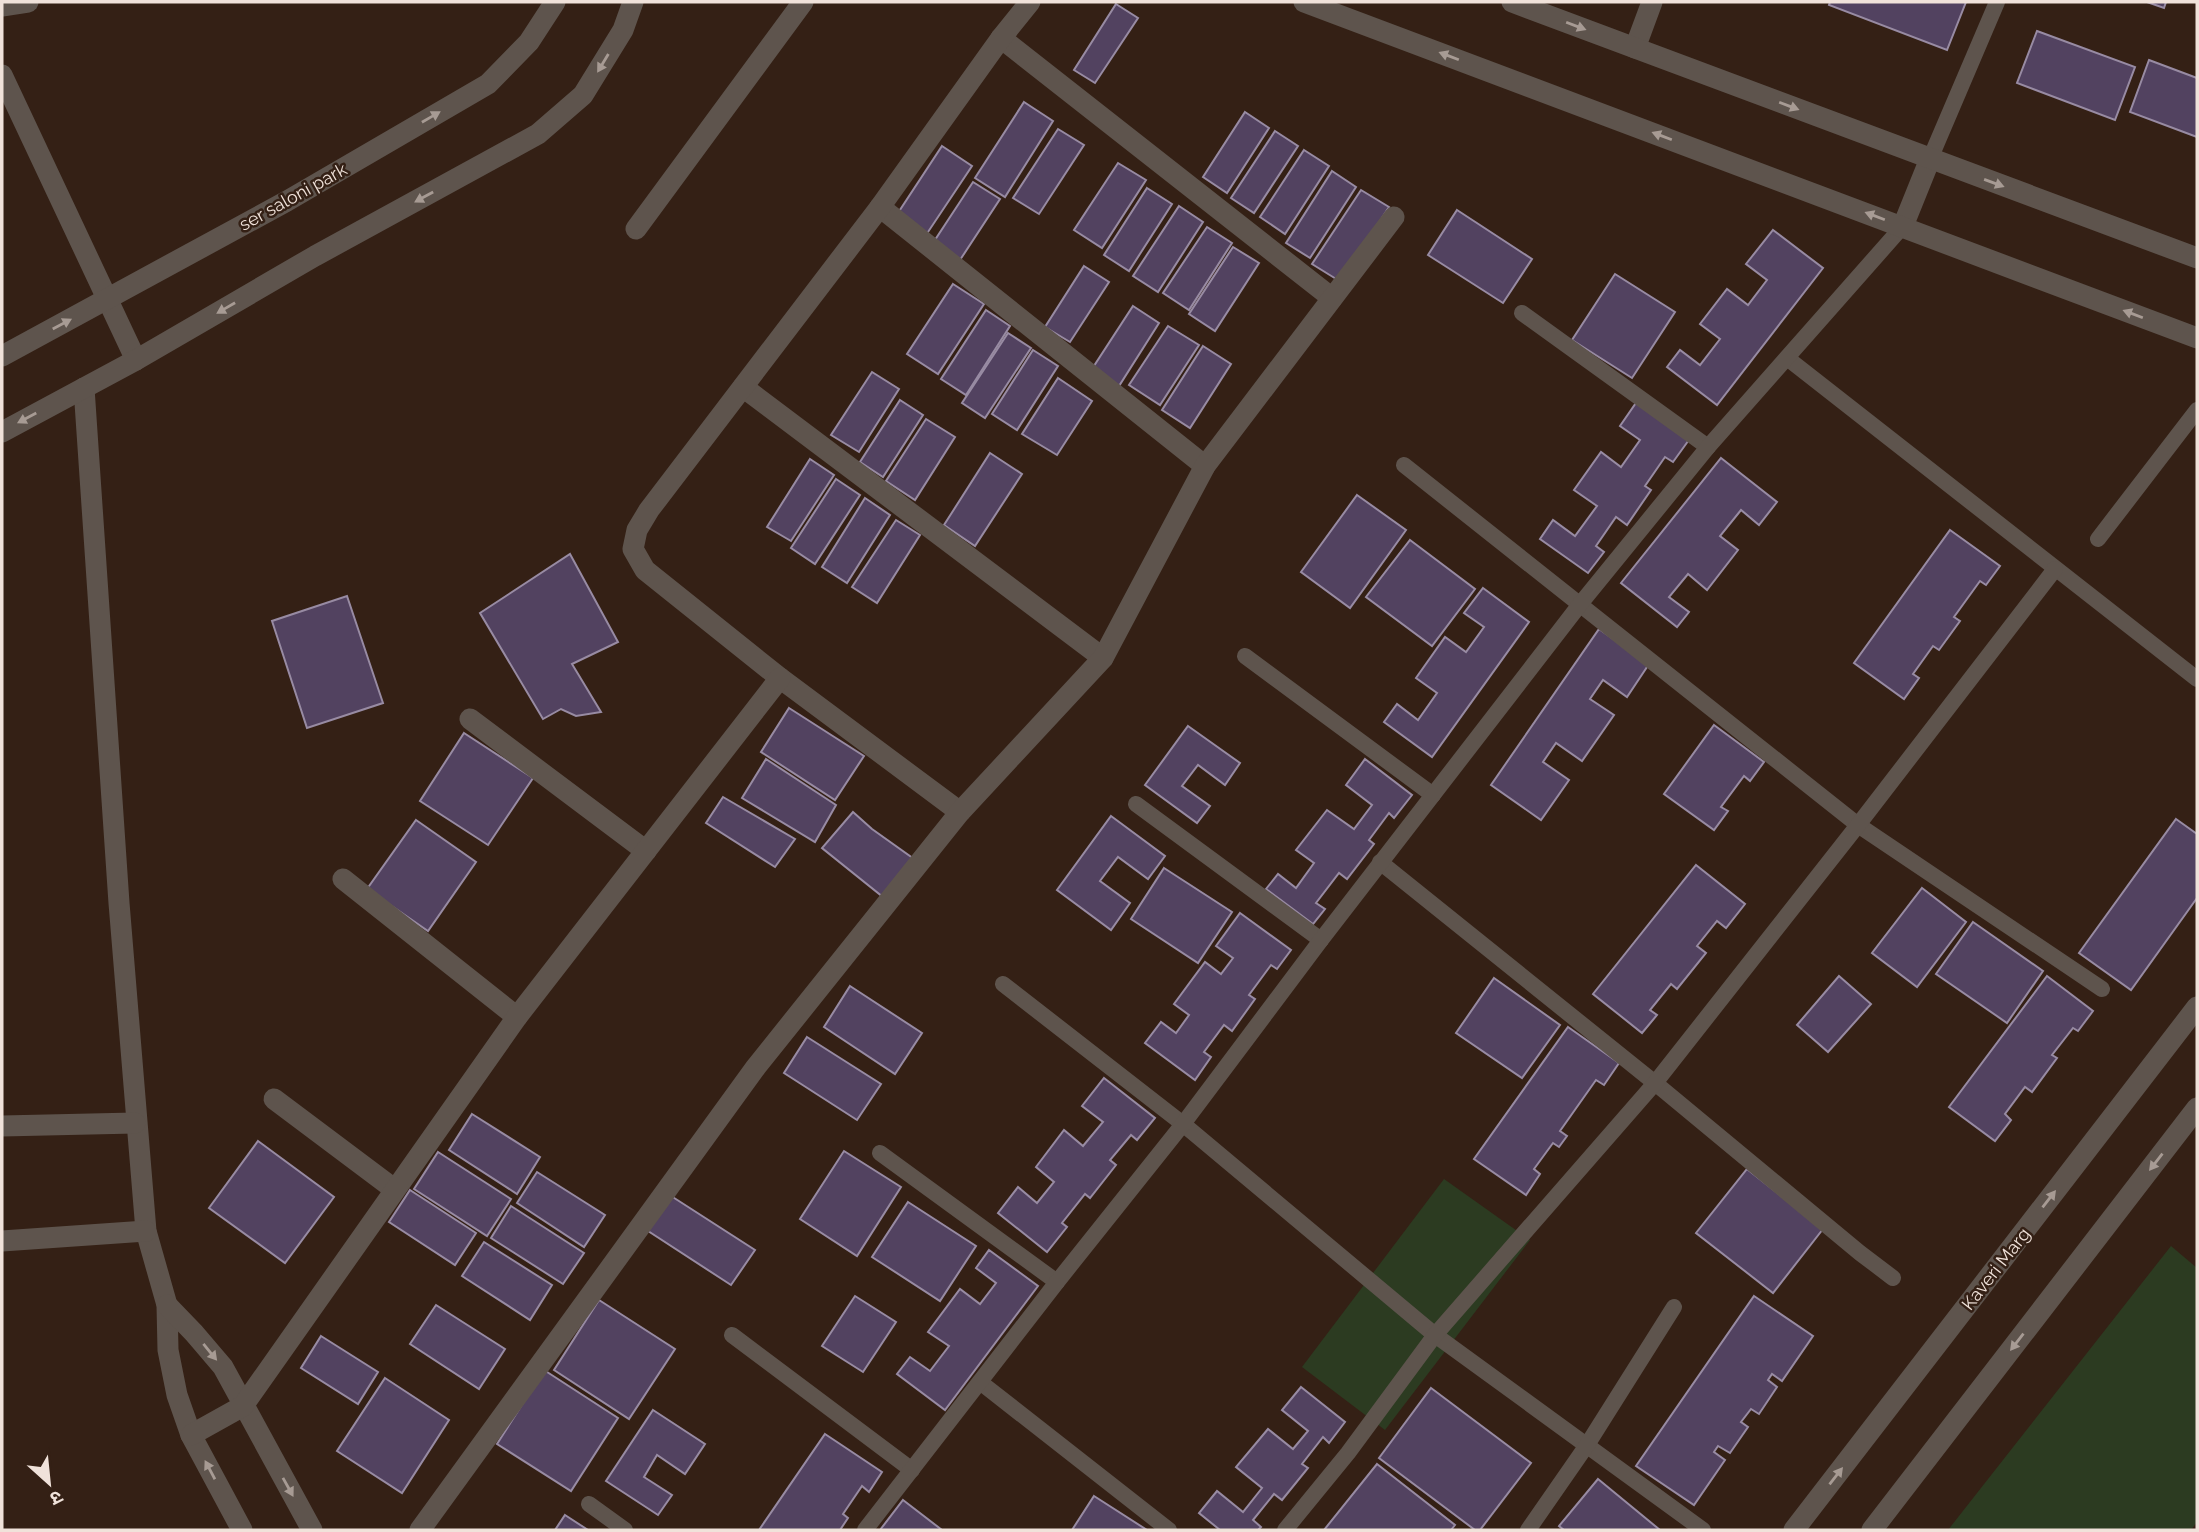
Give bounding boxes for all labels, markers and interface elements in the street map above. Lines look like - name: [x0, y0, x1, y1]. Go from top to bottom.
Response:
- one-way arrow: [1566, 20, 1587, 31]
- one-way arrow: [1438, 50, 1459, 61]
- one-way arrow: [596, 53, 609, 72]
- one-way arrow: [1778, 101, 1799, 112]
- one-way arrow: [422, 111, 441, 123]
- one-way arrow: [1651, 130, 1672, 141]
- street label: ser saloni park: [235, 158, 351, 235]
- one-way arrow: [1984, 178, 2005, 189]
- one-way arrow: [414, 191, 434, 202]
- one-way arrow: [1864, 210, 1885, 221]
- one-way arrow: [216, 302, 235, 314]
- one-way arrow: [2123, 308, 2144, 319]
- one-way arrow: [52, 318, 72, 329]
- one-way arrow: [17, 413, 37, 424]
- one-way arrow: [2148, 1152, 2163, 1170]
- one-way arrow: [2042, 1190, 2056, 1208]
- street label: Kaveri Marg: [1957, 1223, 2034, 1314]
- one-way arrow: [2010, 1333, 2024, 1351]
- one-way arrow: [202, 1343, 217, 1360]
- north arrow: [14, 1448, 84, 1518]
- one-way arrow: [204, 1460, 216, 1480]
- one-way arrow: [1828, 1467, 1842, 1485]
- one-way arrow: [282, 1477, 294, 1496]
- text: उ: [46, 1486, 67, 1511]

